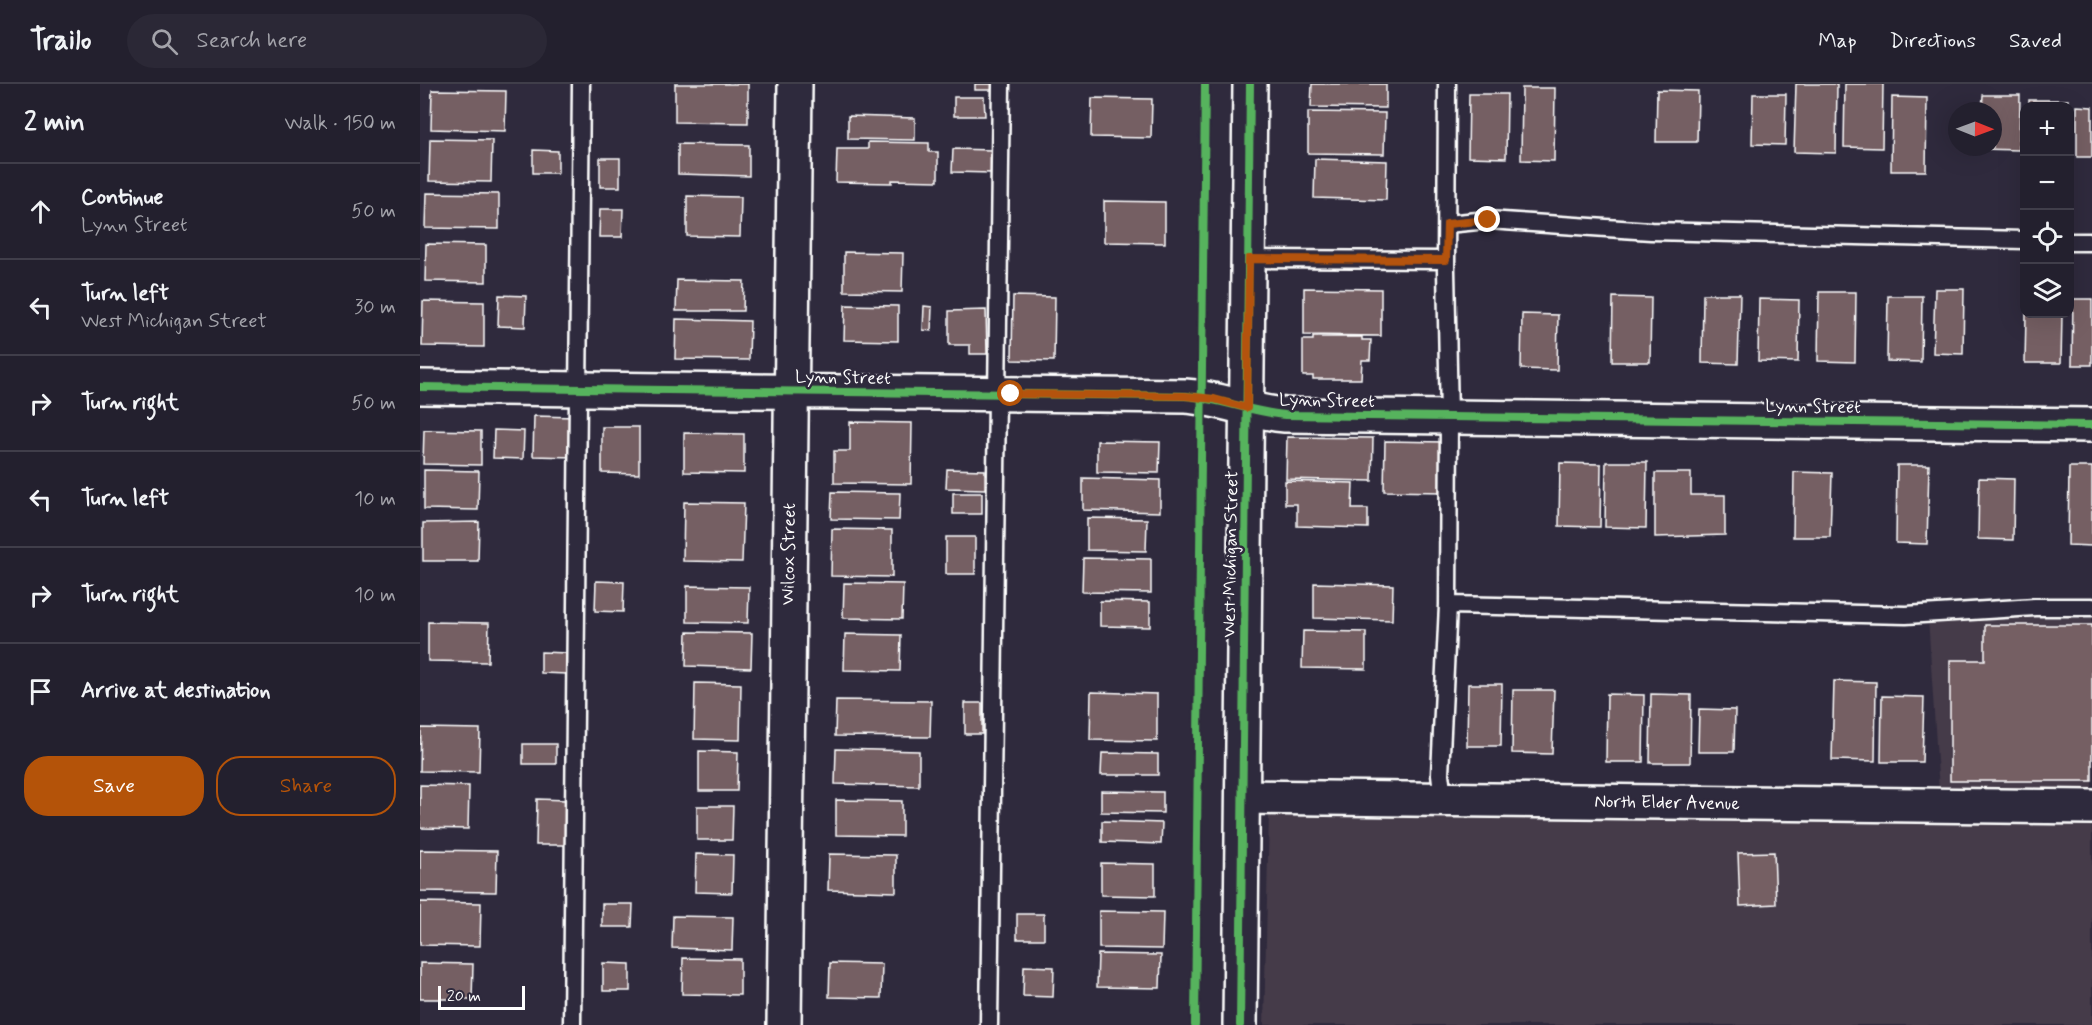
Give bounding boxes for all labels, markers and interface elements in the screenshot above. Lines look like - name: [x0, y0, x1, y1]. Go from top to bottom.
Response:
- search box: [127, 14, 547, 68]
- text: Trailo: [30, 23, 91, 60]
- icon: search: [148, 25, 181, 58]
- text: Search here: [196, 27, 307, 55]
- text: Map: [1818, 27, 1857, 55]
- text: Directions: [1890, 27, 1976, 55]
- text: Saved: [2009, 27, 2062, 55]
- north arrow: [1948, 102, 2002, 156]
- map controls: [2020, 102, 2074, 318]
- button: +: [2020, 102, 2074, 156]
- text: 2 min: [24, 106, 85, 140]
- text: Walk · 150 m: [284, 110, 396, 137]
- button: −: [2020, 156, 2074, 210]
- text: Continue: [81, 184, 163, 212]
- icon: ahead: [24, 195, 57, 228]
- text: 50 m: [351, 198, 396, 225]
- route end: [1474, 206, 1500, 232]
- button: locate: [2020, 210, 2074, 264]
- text: Lynn Street: [81, 212, 188, 239]
- button: layers: [2020, 264, 2074, 318]
- text: Turn left: [81, 280, 169, 308]
- icon: left: [24, 291, 57, 324]
- text: 30 m: [354, 294, 396, 321]
- text: West Michigan Street: [81, 308, 267, 335]
- street label: Lynn Street: [795, 365, 891, 391]
- route start: [997, 380, 1023, 406]
- icon: right: [24, 387, 57, 420]
- street label: Lynn Street: [1279, 388, 1375, 414]
- text: Turn right: [81, 389, 179, 417]
- text: 50 m: [351, 390, 396, 417]
- street label: Lynn Street: [1765, 394, 1861, 420]
- street label: West Michigan Street: [1218, 470, 1244, 638]
- icon: left: [24, 483, 57, 516]
- text: Turn left: [81, 485, 169, 513]
- text: 10 m: [354, 486, 396, 513]
- street label: Wilcox Street: [776, 502, 802, 605]
- icon: right: [24, 579, 57, 612]
- text: Turn right: [81, 581, 179, 609]
- text: 10 m: [354, 582, 396, 609]
- icon: arrive: [24, 675, 57, 708]
- text: Arrive at destination: [81, 677, 271, 705]
- button: Save: [24, 756, 204, 816]
- button: Share: [216, 756, 396, 816]
- street label: North Elder Avenue: [1594, 790, 1740, 816]
- scale bar: [438, 983, 525, 1010]
- text: 20 m: [447, 986, 481, 1007]

